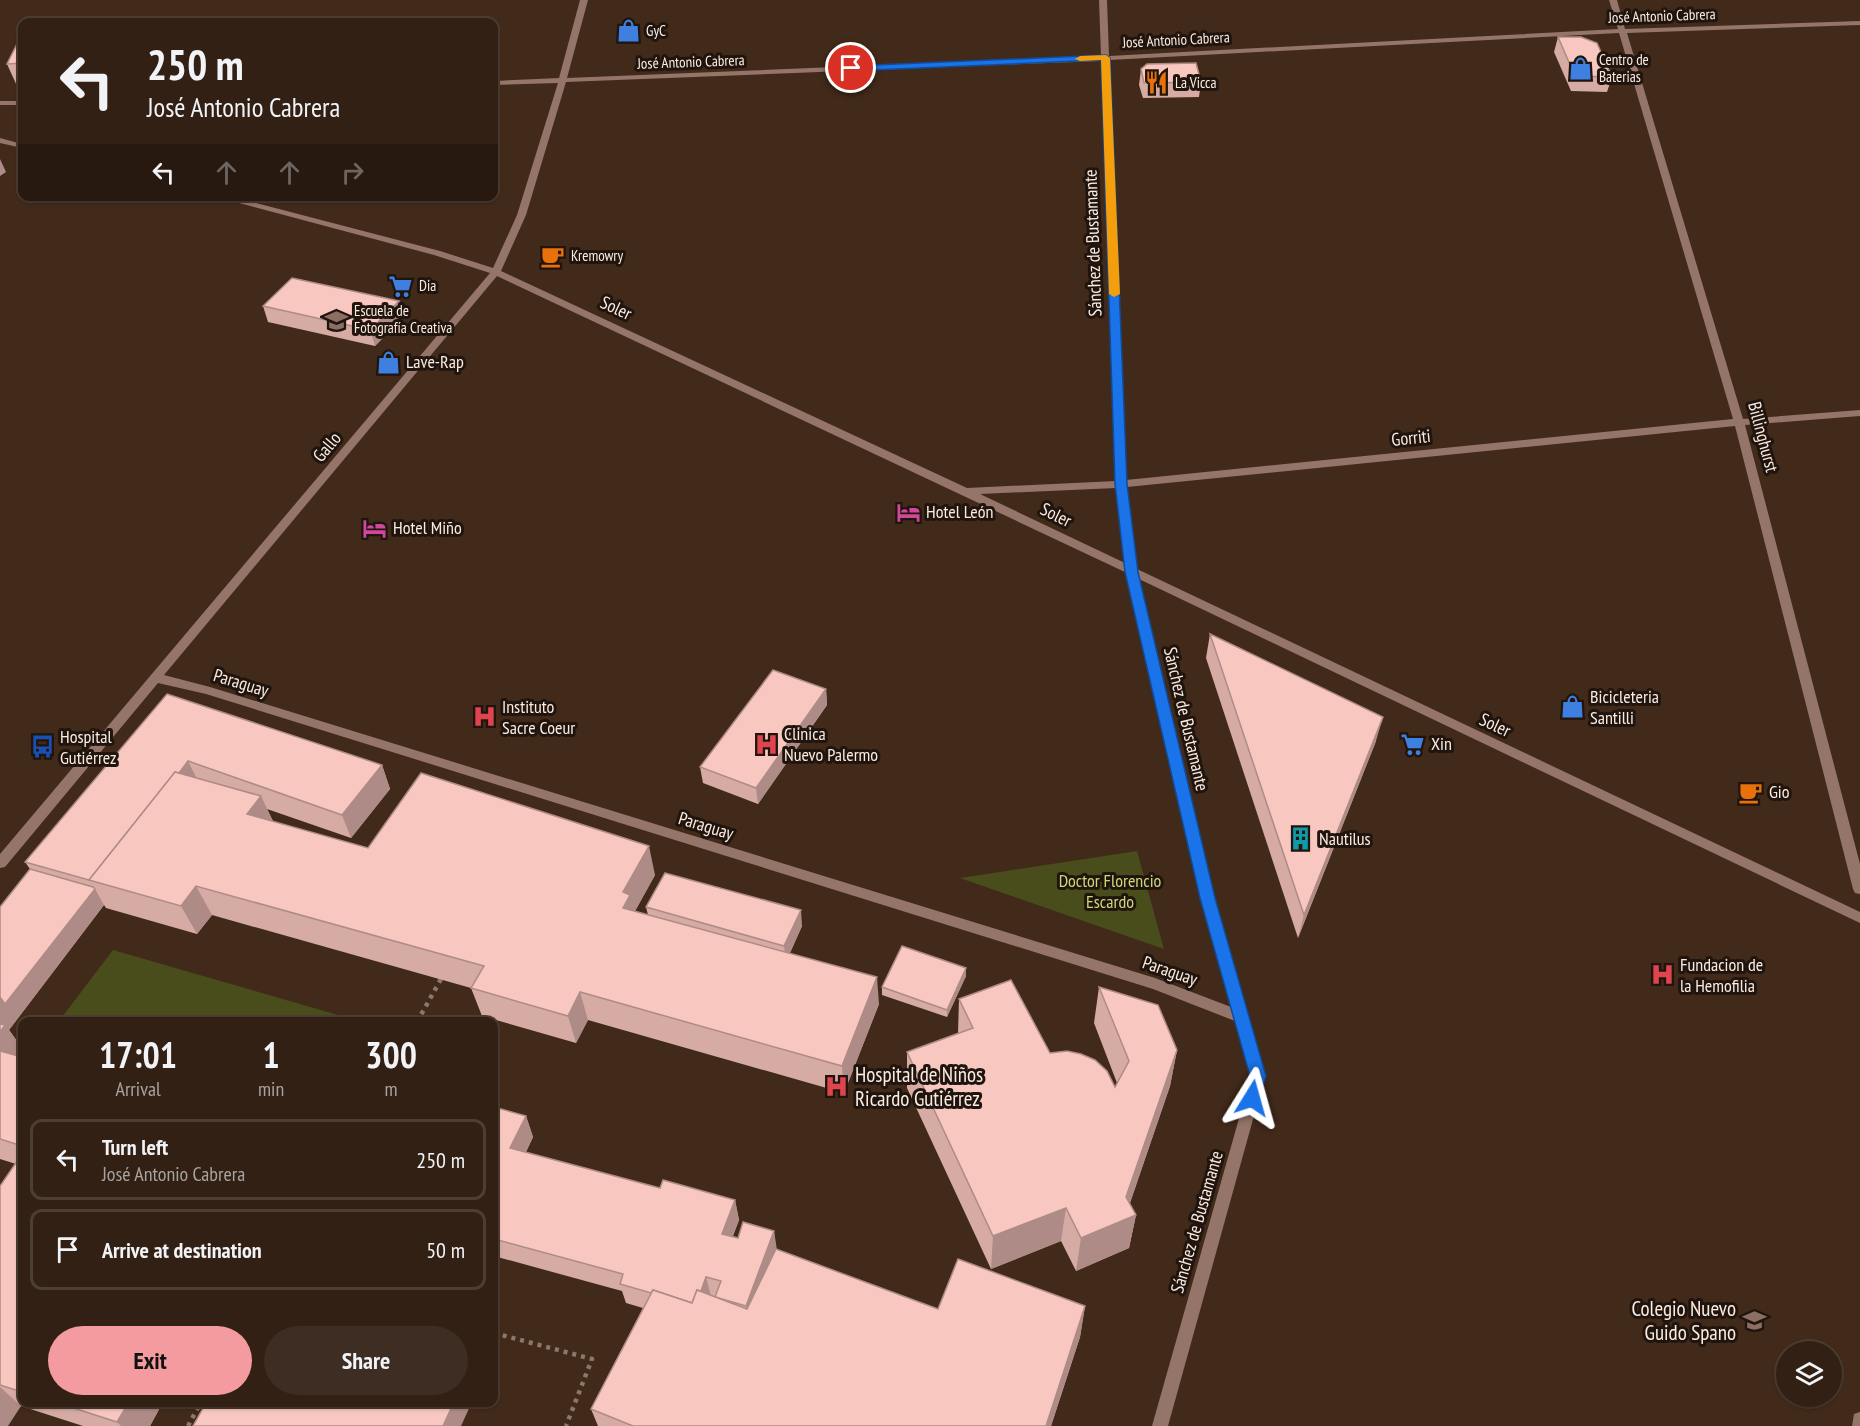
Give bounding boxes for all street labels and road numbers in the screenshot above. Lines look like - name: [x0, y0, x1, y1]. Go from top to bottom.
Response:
- street label: José Antonio Cabrera: [1607, 4, 1716, 27]
- street label: José Antonio Cabrera: [1121, 27, 1230, 52]
- street label: José Antonio Cabrera: [636, 50, 745, 73]
- street label: Sánchez de Bustamante: [1078, 169, 1107, 317]
- street label: Soler: [597, 290, 636, 325]
- street label: Billinghurst: [1743, 399, 1784, 475]
- street label: Gorriti: [1390, 424, 1432, 451]
- street label: Gallo: [307, 427, 346, 466]
- street label: Soler: [1037, 497, 1076, 532]
- street label: Sánchez de Bustamante: [1159, 645, 1214, 793]
- street label: Paraguay: [211, 663, 272, 702]
- street label: Soler: [1476, 707, 1515, 742]
- street label: Paraguay: [676, 806, 737, 845]
- street label: Paraguay: [1140, 950, 1201, 991]
- street label: Sánchez de Bustamante: [1165, 1148, 1228, 1296]

